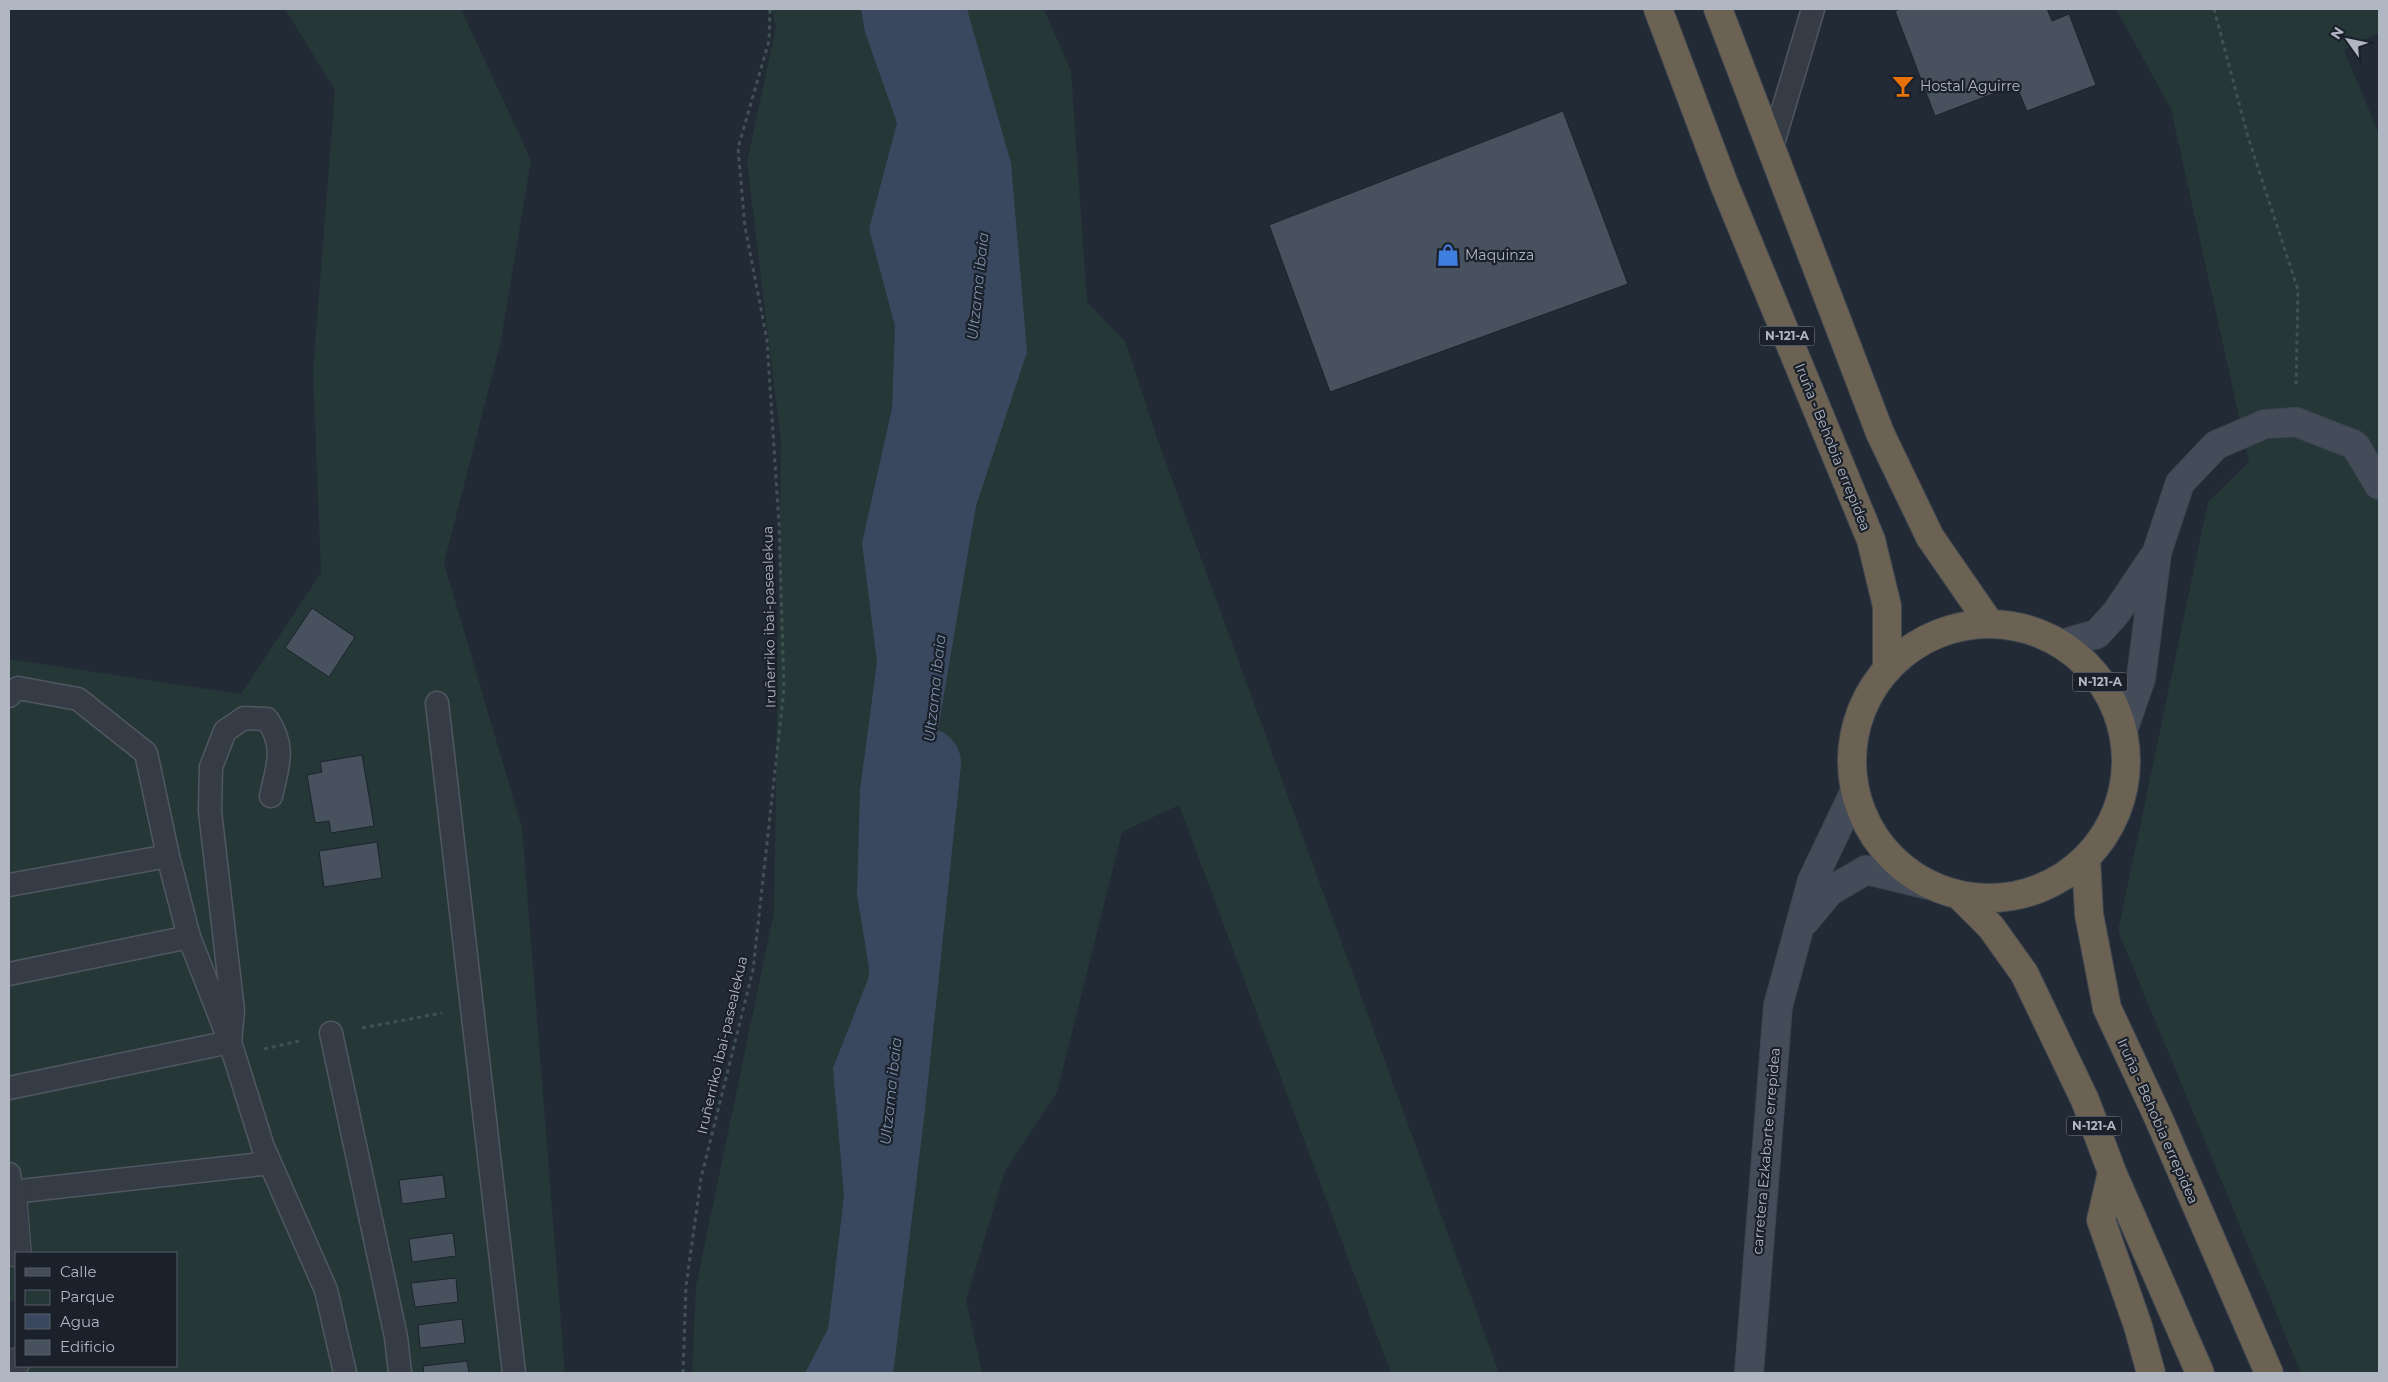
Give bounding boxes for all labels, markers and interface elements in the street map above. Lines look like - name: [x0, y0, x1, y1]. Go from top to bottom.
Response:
- north arrow: [2323, 15, 2373, 65]
- text: N: [2326, 23, 2348, 43]
- bar icon: Hostal Aguirre: [1890, 73, 1916, 99]
- place label: Hostal Aguirre: [1920, 77, 2020, 95]
- water label: Ultzama ibaia: [962, 231, 993, 341]
- shop icon: Maquinza: [1435, 242, 1461, 268]
- place label: Maquinza: [1465, 246, 1534, 264]
- road number: N-121-A: [1760, 326, 1814, 346]
- street label: Iruña - Behobia errepidea: [1791, 361, 1875, 533]
- street label: Iruñerriko ibai-pasealekua: [758, 526, 780, 708]
- water label: Ultzama ibaia: [919, 633, 950, 743]
- road number: N-121-A: [2072, 672, 2128, 692]
- street label: Iruñerriko ibai-pasealekua: [693, 954, 751, 1136]
- street label: Iruña - Behobia errepidea: [2113, 1035, 2203, 1207]
- water label: Ultzama ibaia: [875, 1036, 906, 1146]
- street label: carretera Ezkabarte errepidea: [1748, 1047, 1784, 1255]
- road number: N-121-A: [2066, 1116, 2122, 1136]
- legend: [15, 1252, 178, 1367]
- text: Calle: [60, 1262, 97, 1281]
- text: Parque: [60, 1287, 115, 1306]
- text: Agua: [60, 1312, 100, 1331]
- text: Edificio: [60, 1337, 115, 1356]

